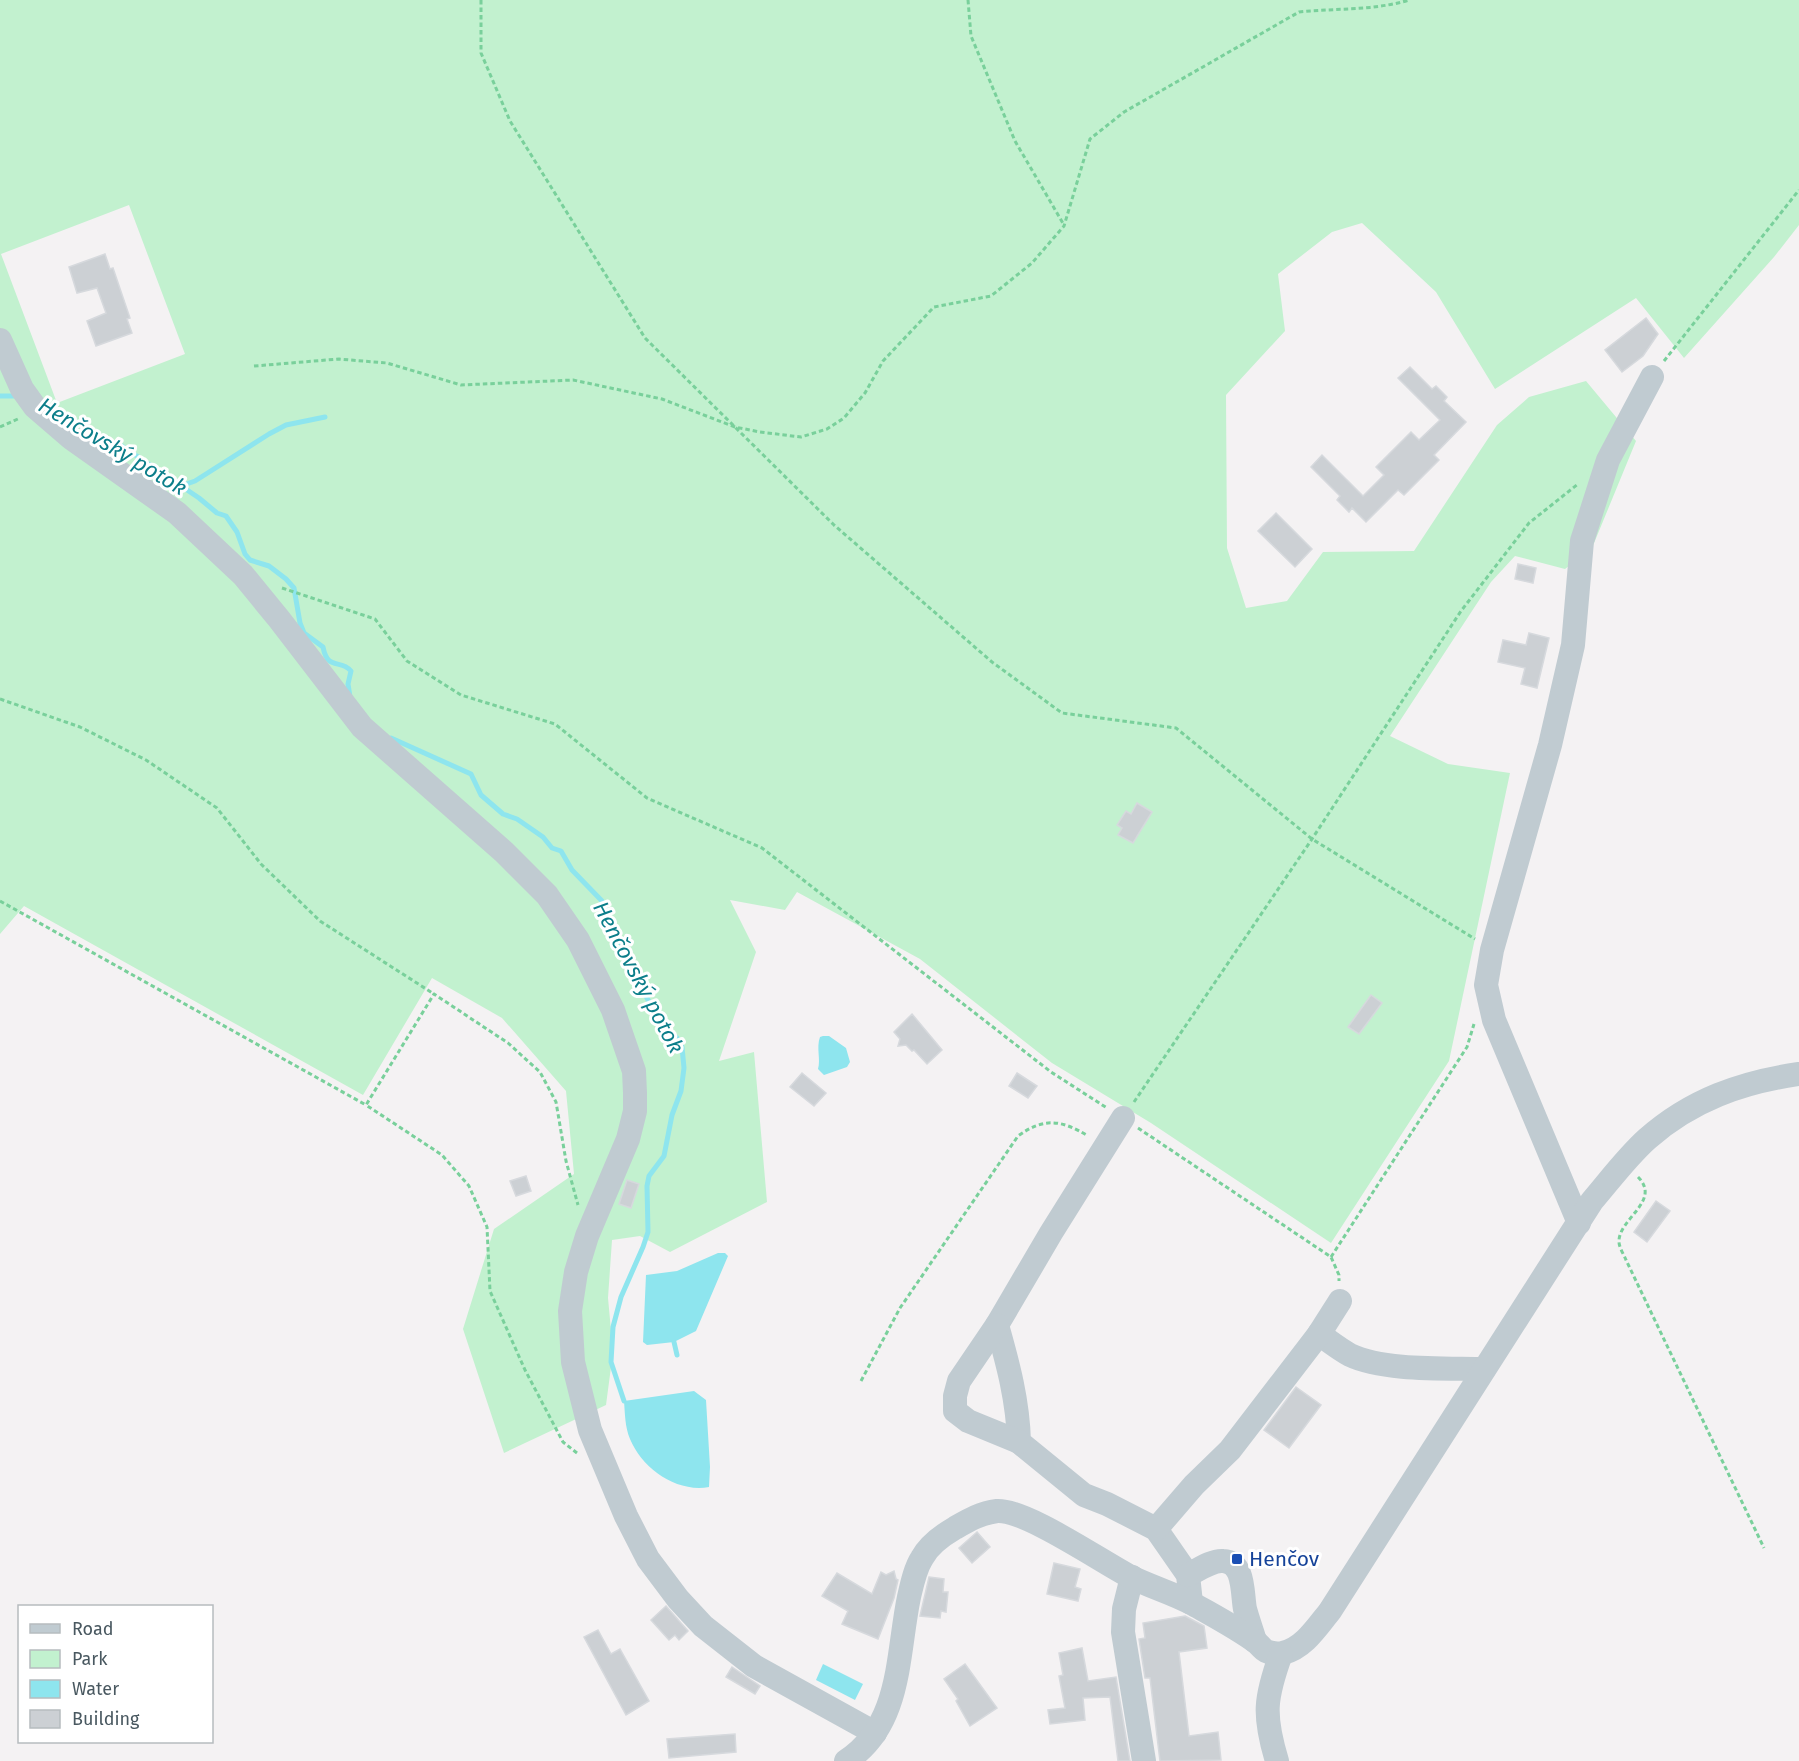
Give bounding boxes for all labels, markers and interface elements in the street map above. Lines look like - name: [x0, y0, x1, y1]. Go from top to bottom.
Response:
- water label: Henčovský potok: [34, 392, 192, 501]
- water label: Henčovský potok: [587, 897, 690, 1058]
- place label: Henčov: [1249, 1546, 1320, 1572]
- marker: Henčov: [1230, 1552, 1244, 1566]
- legend: [18, 1605, 213, 1743]
- text: Road: [72, 1618, 114, 1640]
- text: Park: [72, 1648, 108, 1670]
- text: Water: [72, 1678, 119, 1700]
- text: Building: [72, 1708, 140, 1730]

